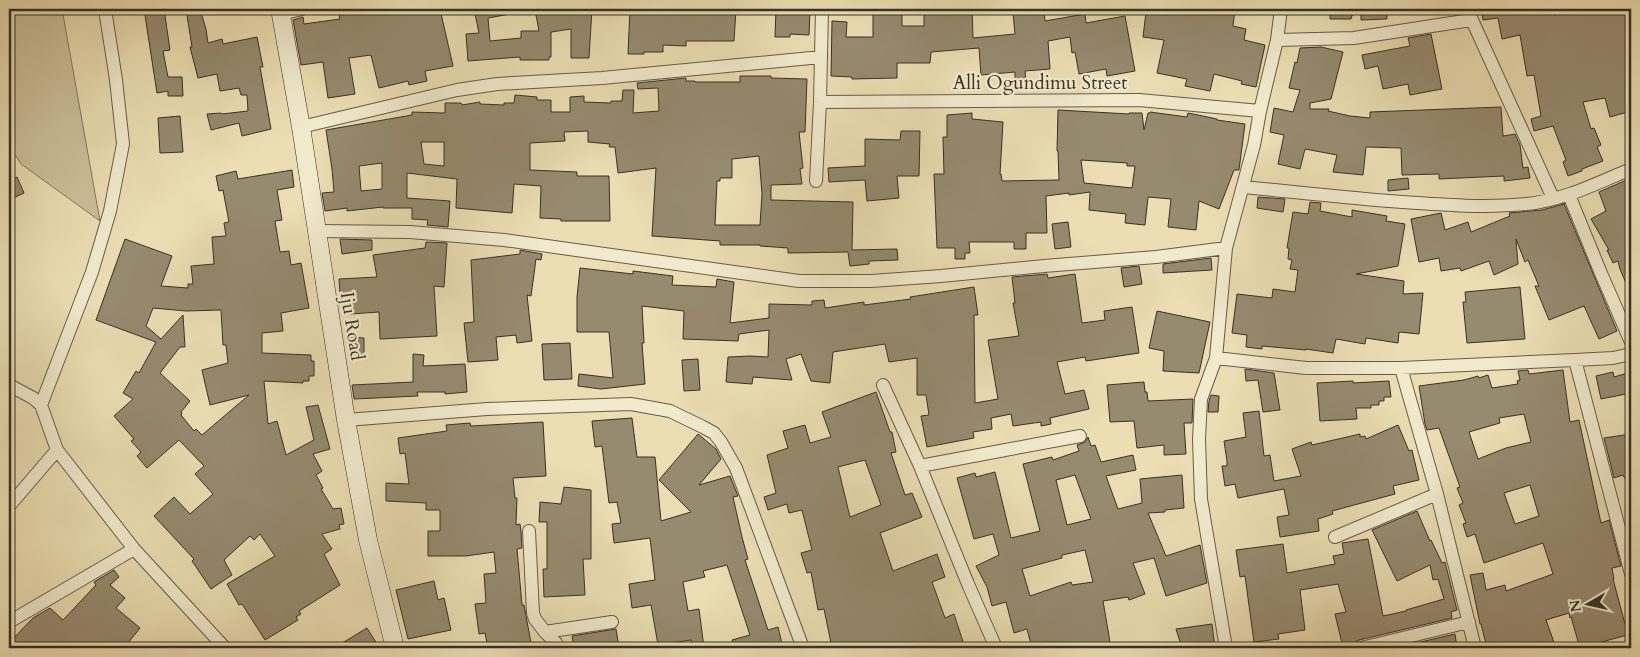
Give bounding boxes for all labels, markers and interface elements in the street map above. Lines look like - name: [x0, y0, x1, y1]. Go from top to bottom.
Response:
- street label: Alli Ogundimu Street: [953, 70, 1127, 96]
- street label: Iju Road: [334, 290, 370, 362]
- north arrow: [1562, 580, 1612, 630]
- text: N: [1565, 598, 1586, 613]

